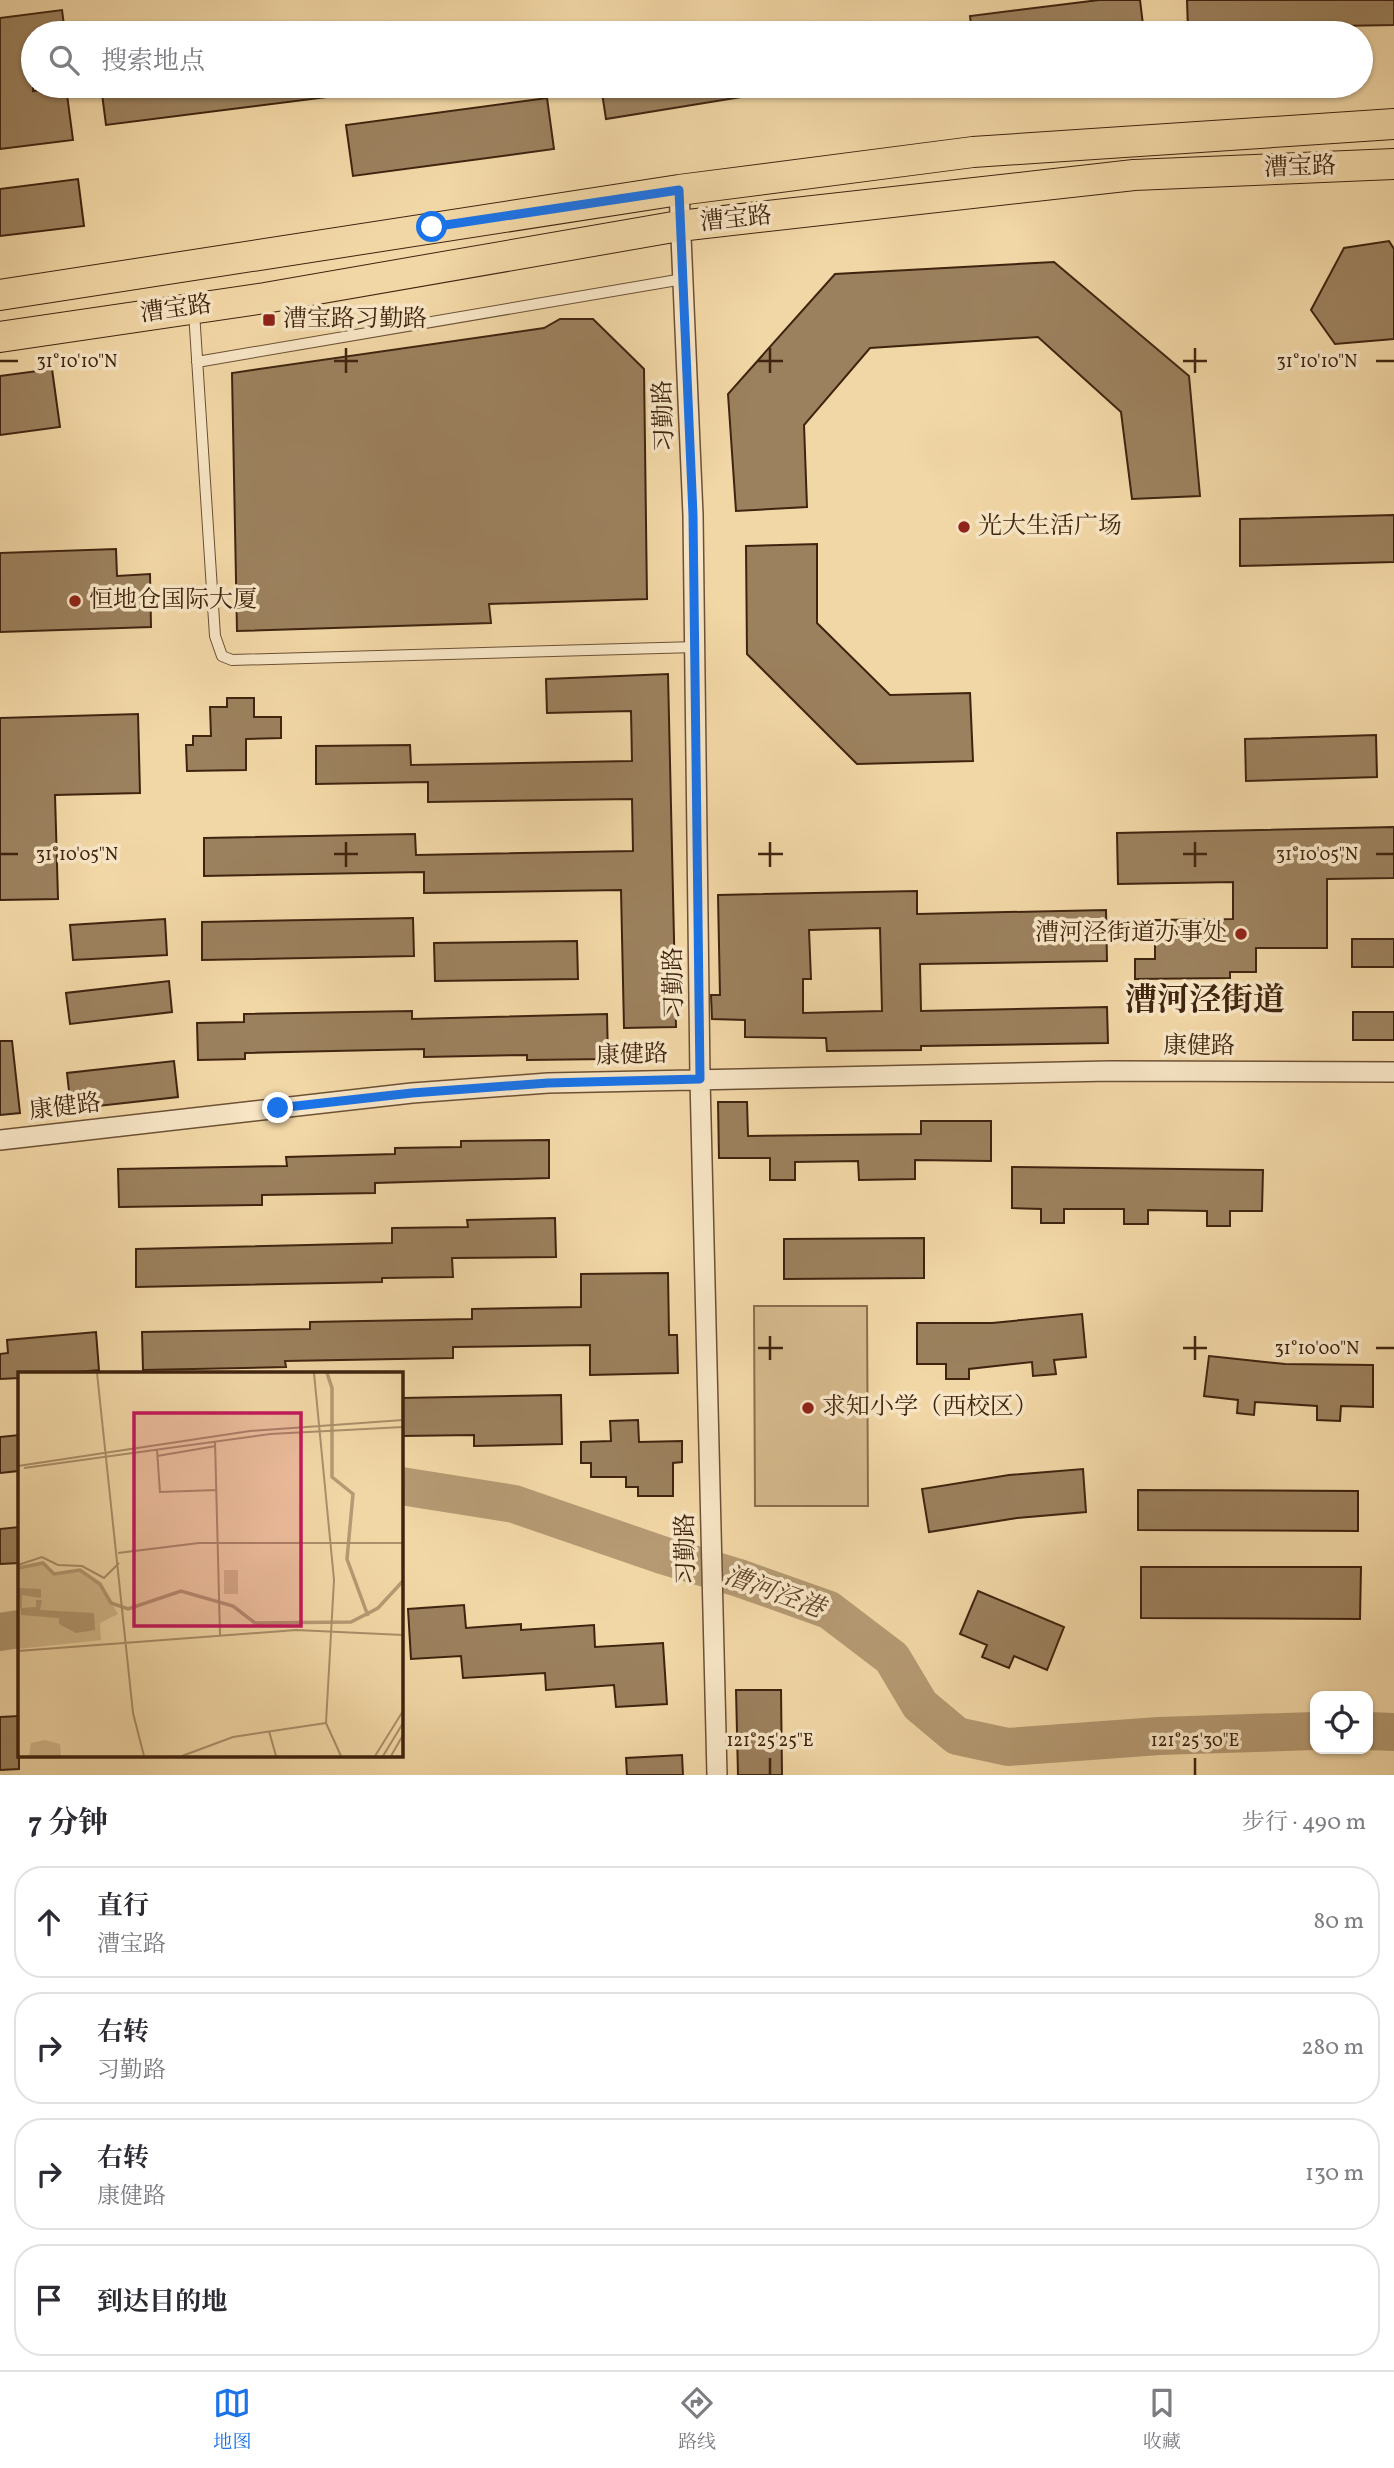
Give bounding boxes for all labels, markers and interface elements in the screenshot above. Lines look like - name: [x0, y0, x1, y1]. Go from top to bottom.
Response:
- search box: [21, 21, 1373, 98]
- icon: search: [45, 41, 83, 79]
- text: 搜索地点: [101, 44, 205, 80]
- street label: 漕宝路: [1263, 150, 1337, 186]
- street label: 漕宝路: [698, 199, 774, 241]
- route start: [416, 211, 447, 242]
- street label: 漕宝路: [138, 288, 214, 332]
- place label: 漕宝路习勤路: [283, 303, 427, 337]
- marker: 漕宝路习勤路: [261, 312, 277, 328]
- text: 31°10'10"N: [37, 350, 117, 375]
- text: 31°10'10"N: [1277, 350, 1357, 375]
- street label: 习勤路: [647, 379, 683, 453]
- place label: 光大生活广场: [978, 510, 1122, 544]
- marker: 光大生活广场: [956, 519, 972, 535]
- place label: 恒地仓国际大厦: [89, 584, 257, 618]
- marker: 恒地仓国际大厦: [67, 593, 83, 609]
- text: 31°10'05"N: [36, 843, 118, 868]
- text: 31°10'05"N: [1276, 843, 1358, 868]
- place label: 漕河泾街道办事处: [1035, 917, 1227, 951]
- marker: 漕河泾街道办事处: [1233, 926, 1249, 942]
- street label: 习勤路: [657, 947, 693, 1019]
- district label: 漕河泾街道: [1125, 980, 1285, 1024]
- street label: 康健路: [1163, 1030, 1235, 1064]
- street label: 康健路: [595, 1038, 669, 1074]
- street label: 康健路: [27, 1087, 103, 1129]
- route end: [262, 1092, 293, 1123]
- text: 31°10'00"N: [1275, 1337, 1359, 1362]
- inset map: [18, 1372, 402, 1758]
- place label: 求知小学（西校区）: [822, 1391, 1038, 1425]
- marker: 求知小学（西校区）: [800, 1400, 816, 1416]
- street label: 习勤路: [669, 1513, 705, 1585]
- water label: 漕河泾港: [719, 1558, 832, 1629]
- map controls: [1310, 1691, 1373, 1754]
- button: locate: [1310, 1691, 1373, 1754]
- text: 121°25'25"E: [726, 1729, 814, 1754]
- text: 121°25'30"E: [1151, 1729, 1239, 1754]
- text: 7 分钟: [28, 1803, 108, 1845]
- text: 步行 · 490 m: [1242, 1807, 1366, 1839]
- text: 直行: [97, 1889, 149, 1925]
- icon: ahead: [30, 1903, 68, 1941]
- text: 80 m: [1314, 1906, 1364, 1938]
- text: 漕宝路: [97, 1929, 166, 1961]
- text: 右转: [97, 2015, 149, 2051]
- icon: right: [30, 2029, 68, 2067]
- text: 280 m: [1301, 2032, 1364, 2064]
- text: 习勤路: [97, 2055, 166, 2087]
- text: 右转: [97, 2141, 149, 2177]
- icon: right: [30, 2155, 68, 2193]
- text: 130 m: [1305, 2158, 1364, 2190]
- text: 康健路: [97, 2181, 166, 2213]
- icon: arrive: [30, 2281, 68, 2319]
- text: 到达目的地: [97, 2285, 227, 2321]
- tab: 地图: [213, 2384, 251, 2456]
- tab: 路线: [678, 2384, 716, 2456]
- tab: 收藏: [1143, 2384, 1181, 2456]

